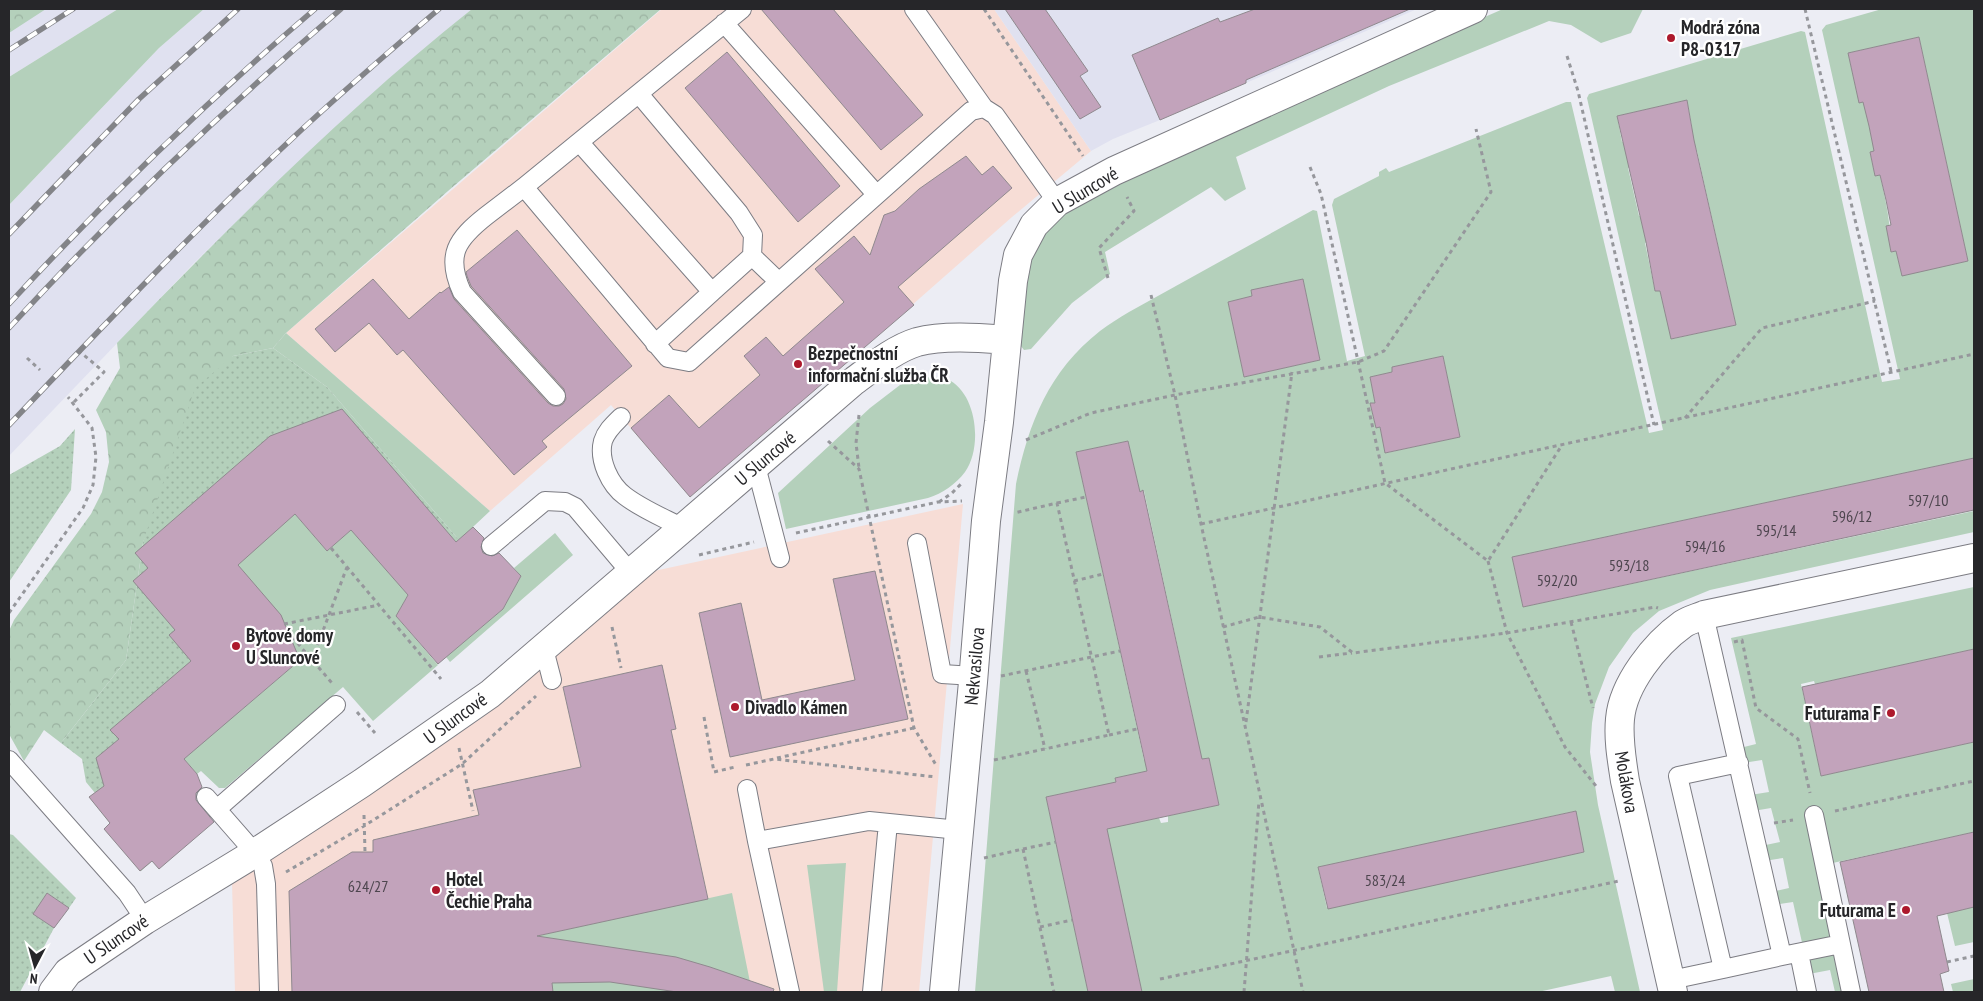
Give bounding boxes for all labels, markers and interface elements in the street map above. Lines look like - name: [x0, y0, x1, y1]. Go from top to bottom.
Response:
- place label: Modrá zóna P8-0317: [1681, 15, 1760, 61]
- marker: Modrá zóna P8-0317: [1665, 32, 1677, 44]
- street label: U Sluncové: [1048, 161, 1122, 219]
- place label: Bezpečnostní informační služba ČR: [808, 341, 949, 387]
- marker: Bezpečnostní informační služba ČR: [792, 358, 804, 370]
- street label: U Sluncové: [729, 425, 801, 491]
- house number: 597/10: [1908, 490, 1948, 510]
- house number: 596/12: [1832, 506, 1872, 526]
- house number: 595/14: [1756, 520, 1796, 540]
- house number: 594/16: [1685, 536, 1725, 556]
- house number: 593/18: [1609, 555, 1649, 575]
- house number: 592/20: [1537, 570, 1577, 590]
- place label: Bytové domy U Sluncové: [246, 623, 333, 669]
- street label: Nekvasilova: [959, 626, 989, 706]
- marker: Bytové domy U Sluncové: [230, 640, 242, 652]
- street label: U Sluncové: [419, 687, 492, 749]
- place label: Divadlo Kámen: [745, 695, 847, 719]
- marker: Divadlo Kámen: [729, 701, 741, 713]
- place label: Futurama F: [1805, 701, 1881, 725]
- marker: Futurama F: [1885, 707, 1897, 719]
- street label: Molákova: [1610, 749, 1644, 815]
- place label: Hotel Čechie Praha: [446, 867, 532, 913]
- house number: 583/24: [1365, 870, 1405, 890]
- house number: 624/27: [348, 876, 388, 896]
- marker: Hotel Čechie Praha: [430, 884, 442, 896]
- place label: Futurama E: [1820, 898, 1896, 922]
- marker: Futurama E: [1900, 904, 1912, 916]
- street label: U Sluncové: [79, 909, 153, 969]
- north arrow: [10, 941, 60, 991]
- text: N: [29, 970, 38, 988]

